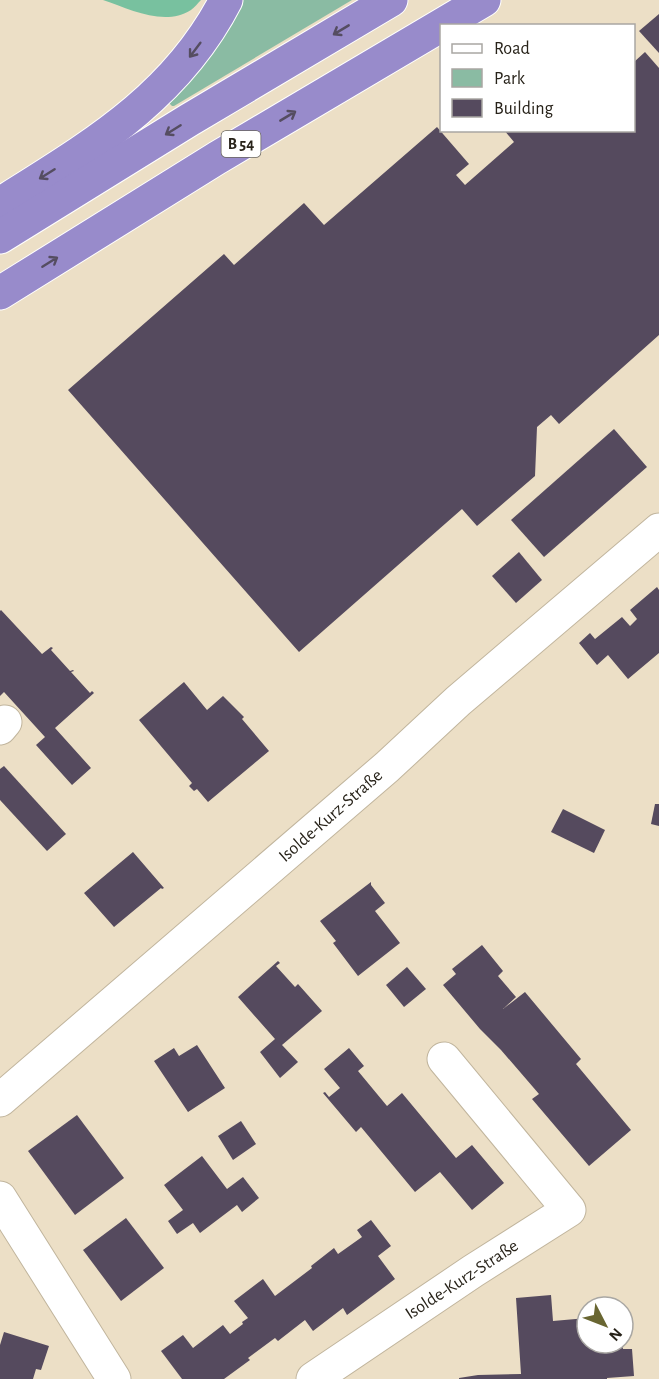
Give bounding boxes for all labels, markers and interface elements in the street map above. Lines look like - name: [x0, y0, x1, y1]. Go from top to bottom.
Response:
- one-way arrow: [333, 24, 350, 36]
- legend: [440, 24, 635, 132]
- text: Road: [494, 40, 530, 58]
- one-way arrow: [189, 41, 202, 57]
- text: Park: [494, 70, 526, 88]
- text: Building: [494, 100, 554, 118]
- one-way arrow: [279, 110, 296, 122]
- one-way arrow: [165, 124, 182, 136]
- road number: B 54: [222, 131, 260, 157]
- one-way arrow: [39, 169, 56, 181]
- one-way arrow: [41, 255, 58, 267]
- street label: Isolde-Kurz-Straße: [276, 766, 386, 866]
- street label: Isolde-Kurz-Straße: [402, 1237, 522, 1323]
- north arrow: [575, 1295, 635, 1355]
- text: N: [606, 1325, 625, 1344]

